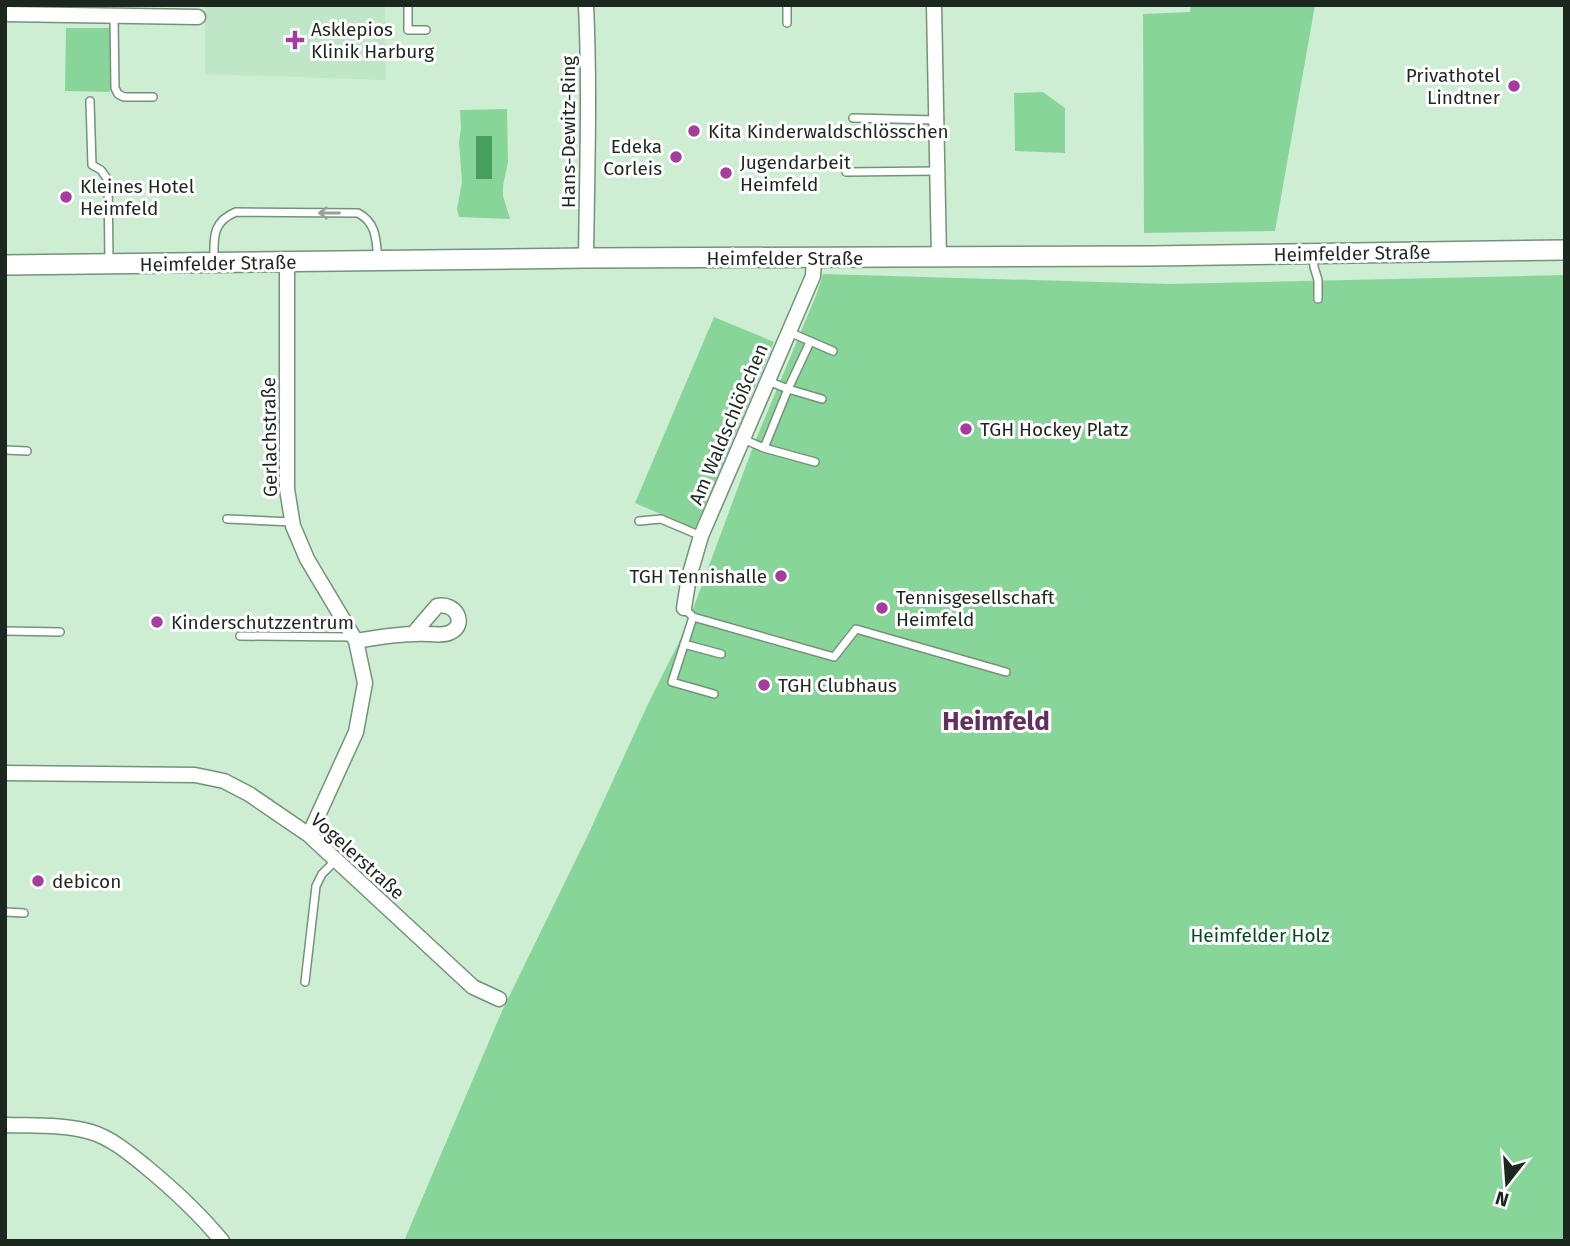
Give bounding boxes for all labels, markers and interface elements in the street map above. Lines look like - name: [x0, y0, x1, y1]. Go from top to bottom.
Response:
- place label: Asklepios Klinik Harburg: [311, 18, 434, 63]
- marker: Asklepios Klinik Harburg: [285, 30, 305, 50]
- street label: Hans-Dewitz-Ring: [557, 56, 580, 208]
- place label: Privathotel Lindtner: [1406, 64, 1501, 109]
- marker: Privathotel Lindtner: [1506, 78, 1522, 94]
- place label: Kita Kinderwaldschlösschen: [708, 120, 949, 143]
- marker: Kita Kinderwaldschlösschen: [686, 123, 702, 139]
- place label: Edeka Corleis: [603, 135, 662, 180]
- marker: Edeka Corleis: [668, 149, 684, 165]
- place label: Jugendarbeit Heimfeld: [740, 151, 851, 196]
- marker: Jugendarbeit Heimfeld: [718, 165, 734, 181]
- place label: Kleines Hotel Heimfeld: [80, 175, 195, 220]
- marker: Kleines Hotel Heimfeld: [58, 189, 74, 205]
- one-way arrow: [318, 206, 341, 220]
- street label: Heimfelder Straße: [1273, 241, 1431, 266]
- street label: Heimfelder Straße: [707, 247, 863, 270]
- street label: Heimfelder Straße: [139, 251, 297, 276]
- street label: Am Waldschlößchen: [684, 340, 773, 508]
- street label: Gerlachstraße: [257, 377, 282, 497]
- place label: TGH Hockey Platz: [980, 418, 1128, 441]
- marker: TGH Hockey Platz: [958, 421, 974, 437]
- place label: TGH Tennishalle: [630, 565, 767, 588]
- marker: TGH Tennishalle: [773, 568, 789, 584]
- place label: Tennisgesellschaft Heimfeld: [896, 586, 1055, 631]
- marker: Tennisgesellschaft Heimfeld: [874, 600, 890, 616]
- place label: Kinderschutzzentrum: [171, 611, 354, 634]
- marker: Kinderschutzzentrum: [149, 614, 165, 630]
- place label: TGH Clubhaus: [778, 674, 897, 697]
- marker: TGH Clubhaus: [756, 677, 772, 693]
- district label: Heimfeld: [942, 706, 1050, 737]
- street label: Vogelerstraße: [306, 808, 409, 905]
- place label: debicon: [52, 870, 121, 893]
- marker: debicon: [30, 873, 46, 889]
- park label: Heimfelder Holz: [1190, 924, 1330, 947]
- north arrow: [1472, 1148, 1542, 1218]
- text: N: [1493, 1186, 1512, 1212]

